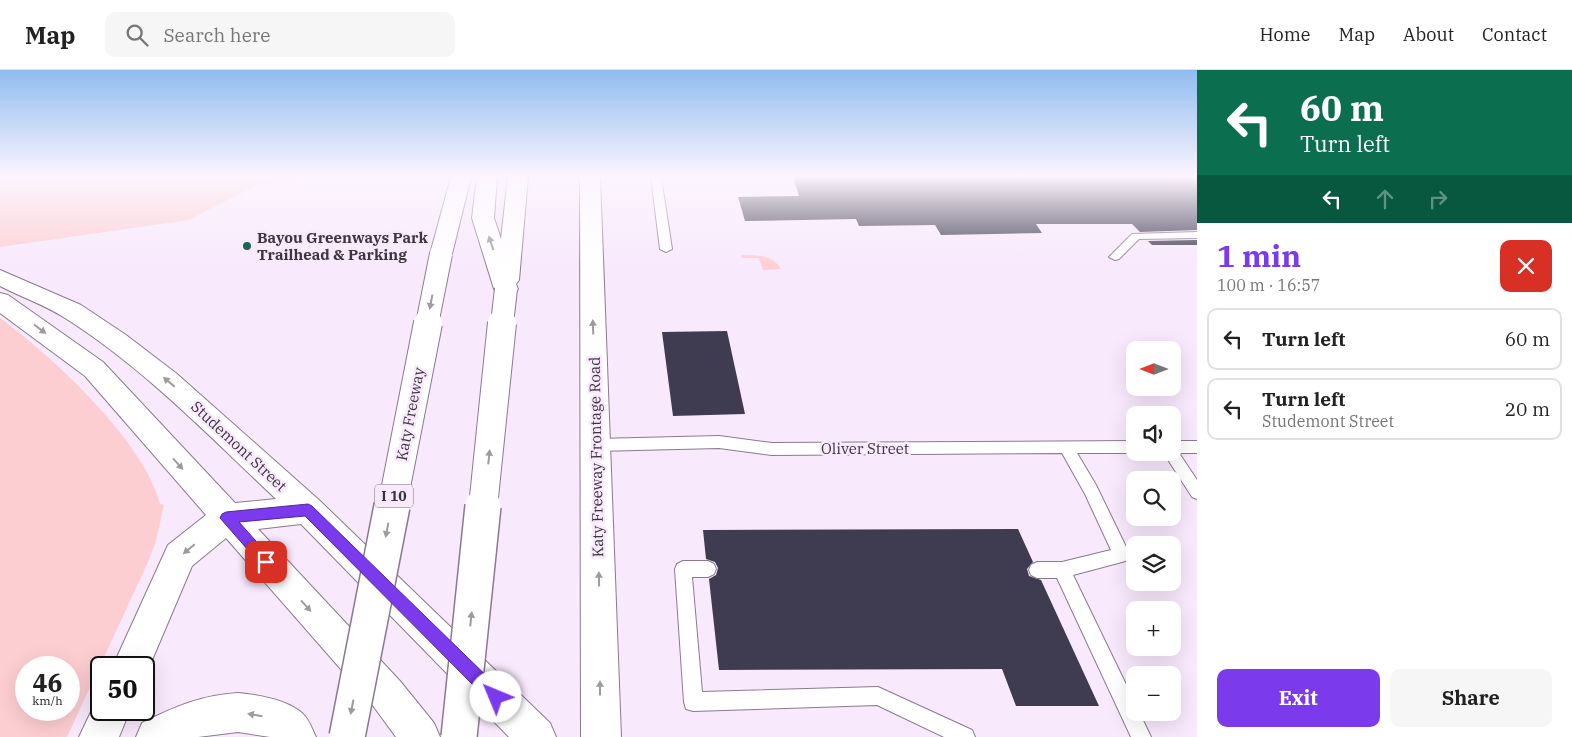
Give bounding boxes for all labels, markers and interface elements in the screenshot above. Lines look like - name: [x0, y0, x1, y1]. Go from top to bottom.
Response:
- search box: [105, 12, 455, 57]
- text: Map: [25, 19, 75, 51]
- icon: search: [123, 21, 151, 49]
- text: Search here: [163, 23, 270, 47]
- text: Home: [1259, 23, 1311, 46]
- text: Map: [1339, 23, 1375, 46]
- text: About: [1403, 23, 1454, 46]
- text: Contact: [1482, 23, 1547, 46]
- text: 60 m: [1300, 85, 1384, 131]
- icon: left: [1217, 90, 1282, 155]
- text: Turn left: [1300, 129, 1390, 158]
- icon: left: [1318, 185, 1346, 213]
- icon: ahead: [1371, 185, 1399, 213]
- icon: right: [1424, 185, 1452, 213]
- place label: Bayou Greenways Park Trailhead & Parking: [257, 228, 429, 264]
- one-way arrow: [487, 235, 494, 250]
- text: 1 min: [1217, 236, 1301, 275]
- marker: Bayou Greenways Park Trailhead & Parking: [241, 240, 253, 252]
- button: close: [1500, 240, 1552, 292]
- text: 100 m · 16:57: [1217, 275, 1320, 295]
- one-way arrow: [427, 295, 435, 311]
- one-way arrow: [589, 318, 597, 334]
- one-way arrow: [33, 324, 47, 334]
- icon: left: [1219, 325, 1247, 353]
- text: Turn left: [1262, 327, 1345, 351]
- text: 60 m: [1505, 327, 1550, 351]
- north arrow: [1126, 341, 1181, 396]
- map controls: [1126, 341, 1181, 721]
- street label: Katy Freeway Frontage Road: [585, 357, 607, 557]
- street label: Katy Freeway: [392, 366, 428, 462]
- one-way arrow: [163, 376, 176, 387]
- text: Turn left: [1262, 387, 1345, 411]
- icon: left: [1219, 395, 1247, 423]
- street label: Studemont Street: [187, 397, 291, 495]
- text: 20 m: [1505, 397, 1550, 421]
- button: sound: [1126, 406, 1181, 461]
- text: Studemont Street: [1262, 411, 1394, 431]
- street label: Oliver Street: [821, 439, 909, 458]
- one-way arrow: [485, 449, 493, 465]
- one-way arrow: [172, 458, 184, 470]
- button: search: [1126, 471, 1181, 526]
- road number: I 10: [375, 484, 413, 508]
- one-way arrow: [383, 523, 391, 538]
- button: layers: [1126, 536, 1181, 591]
- pin: [245, 541, 287, 583]
- one-way arrow: [183, 543, 195, 555]
- icon: arrive: [252, 548, 280, 576]
- one-way arrow: [595, 571, 603, 587]
- one-way arrow: [300, 599, 312, 611]
- button: +: [1126, 601, 1181, 656]
- one-way arrow: [468, 611, 476, 627]
- speed limit sign: 50: [90, 656, 155, 721]
- text: 46: [32, 666, 63, 699]
- button: −: [1126, 666, 1181, 721]
- button: Exit: [1217, 669, 1380, 727]
- button: Share: [1390, 669, 1552, 727]
- position arrow: [469, 670, 521, 722]
- one-way arrow: [596, 680, 604, 696]
- text: km/h: [32, 693, 63, 708]
- one-way arrow: [348, 699, 356, 715]
- one-way arrow: [247, 711, 263, 719]

